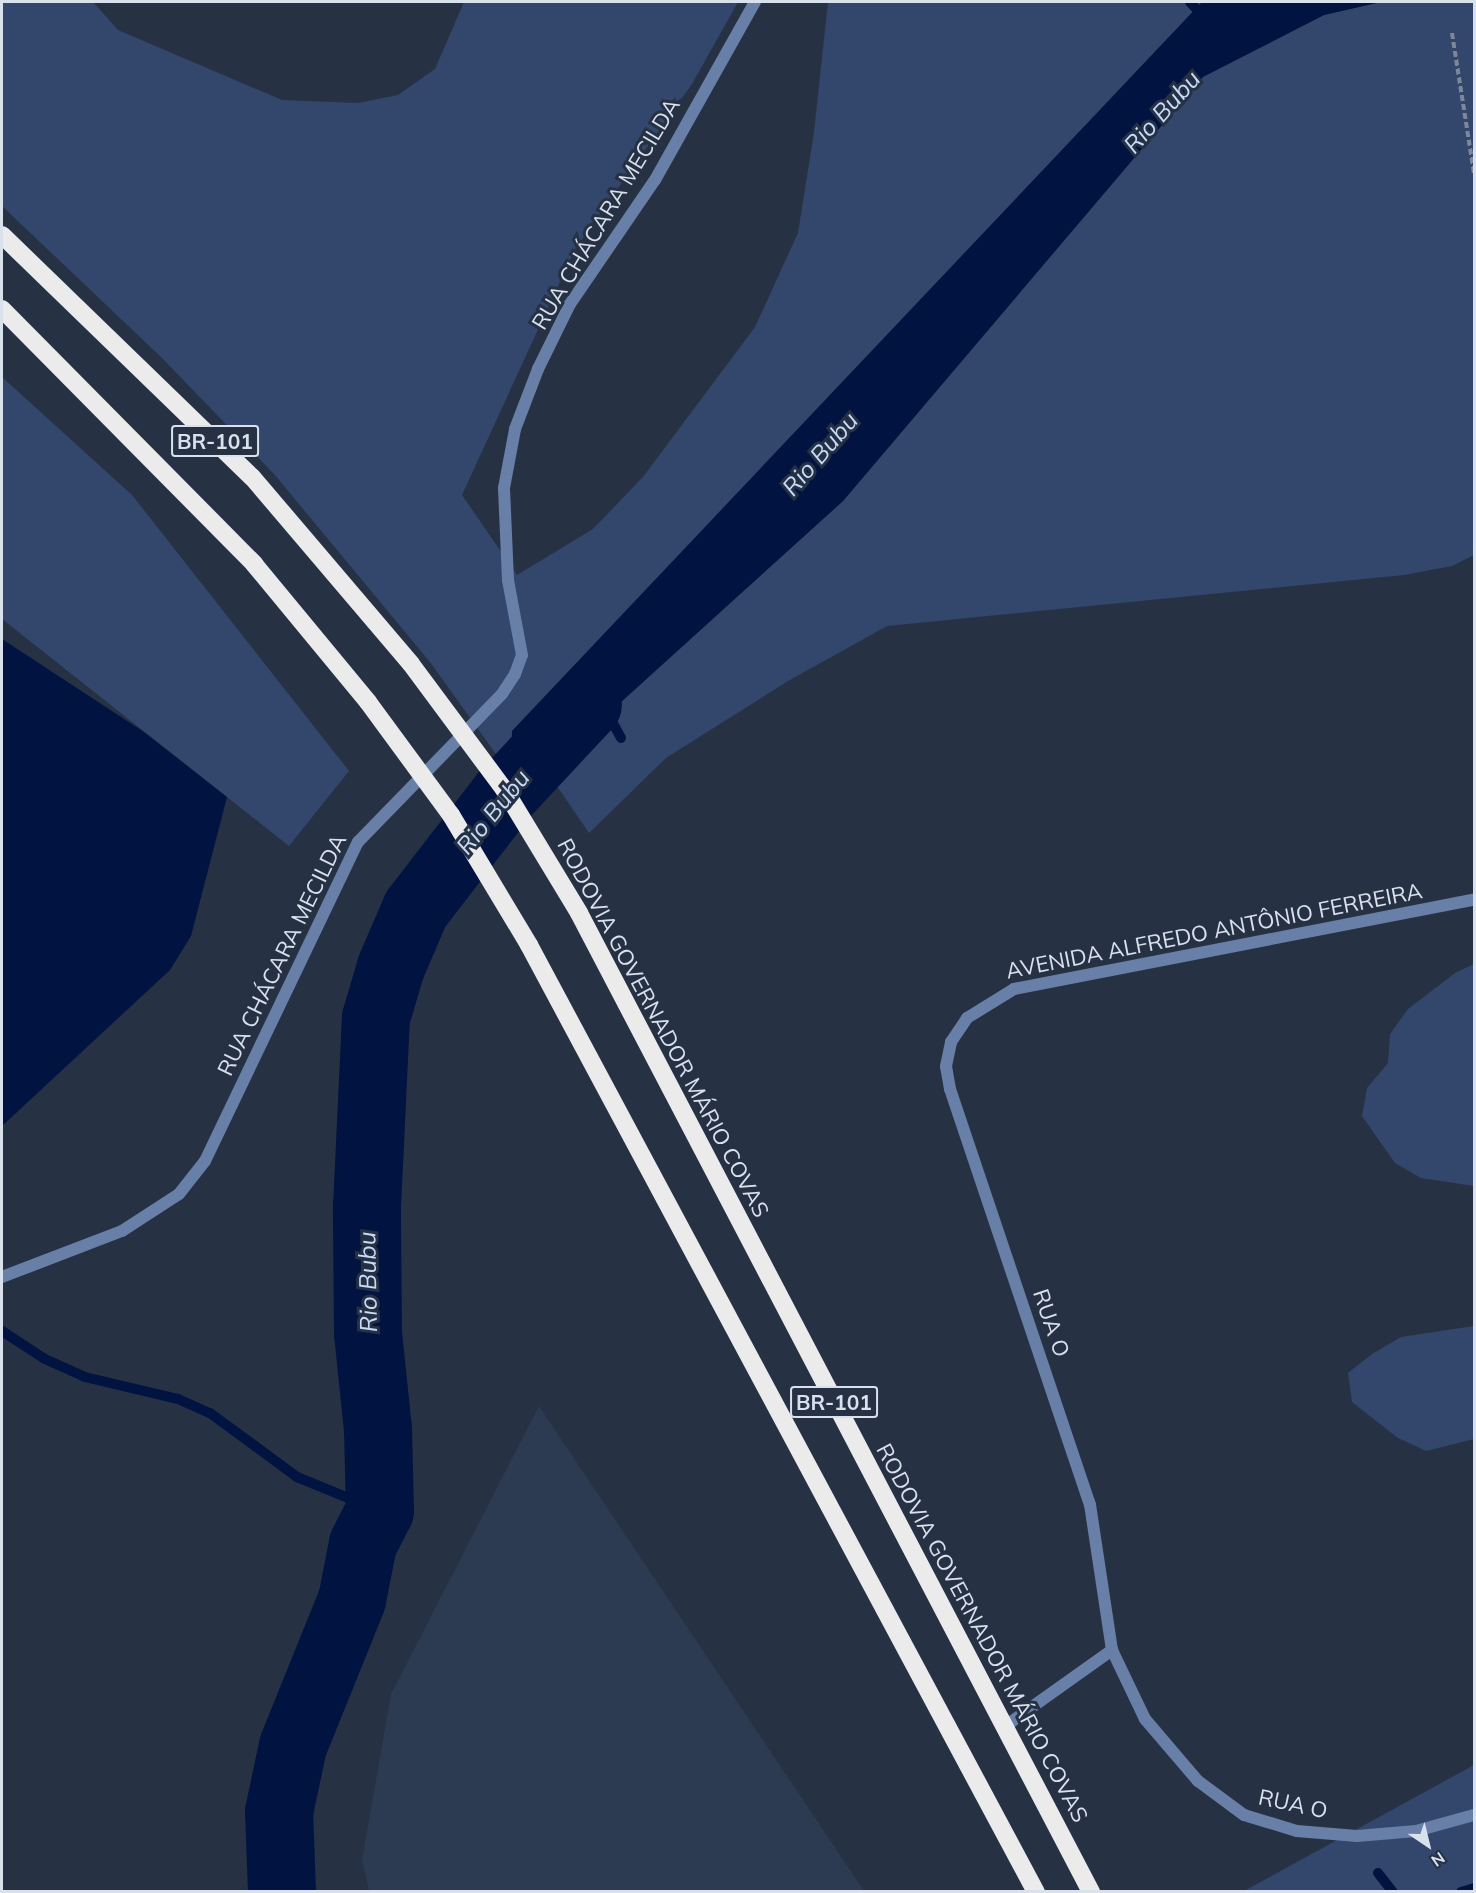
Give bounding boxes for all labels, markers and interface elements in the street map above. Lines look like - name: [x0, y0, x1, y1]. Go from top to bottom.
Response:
- water label: Rio Bubu: [1118, 65, 1206, 159]
- street label: RUA CHÁCARA MECILDA: [526, 93, 686, 335]
- water label: Rio Bubu: [776, 407, 864, 501]
- road number: BR-101: [170, 423, 260, 459]
- water label: Rio Bubu: [450, 764, 536, 860]
- street label: RUA CHÁCARA MECILDA: [212, 830, 352, 1080]
- street label: RODOVIA GOVERNADOR MÁRIO COVAS: [552, 834, 774, 1222]
- street label: AVENIDA ALFREDO ANTÔNIO FERREIRA: [1004, 878, 1424, 984]
- water label: Rio Bubu: [353, 1231, 383, 1333]
- street label: RUA O: [1027, 1286, 1075, 1360]
- road number: BR-101: [789, 1384, 879, 1420]
- street label: RODOVIA GOVERNADOR MÁRIO COVAS: [871, 1439, 1093, 1827]
- street label: RUA O: [1256, 1784, 1330, 1824]
- north arrow: [1398, 1815, 1458, 1875]
- text: N: [1428, 1848, 1449, 1871]

